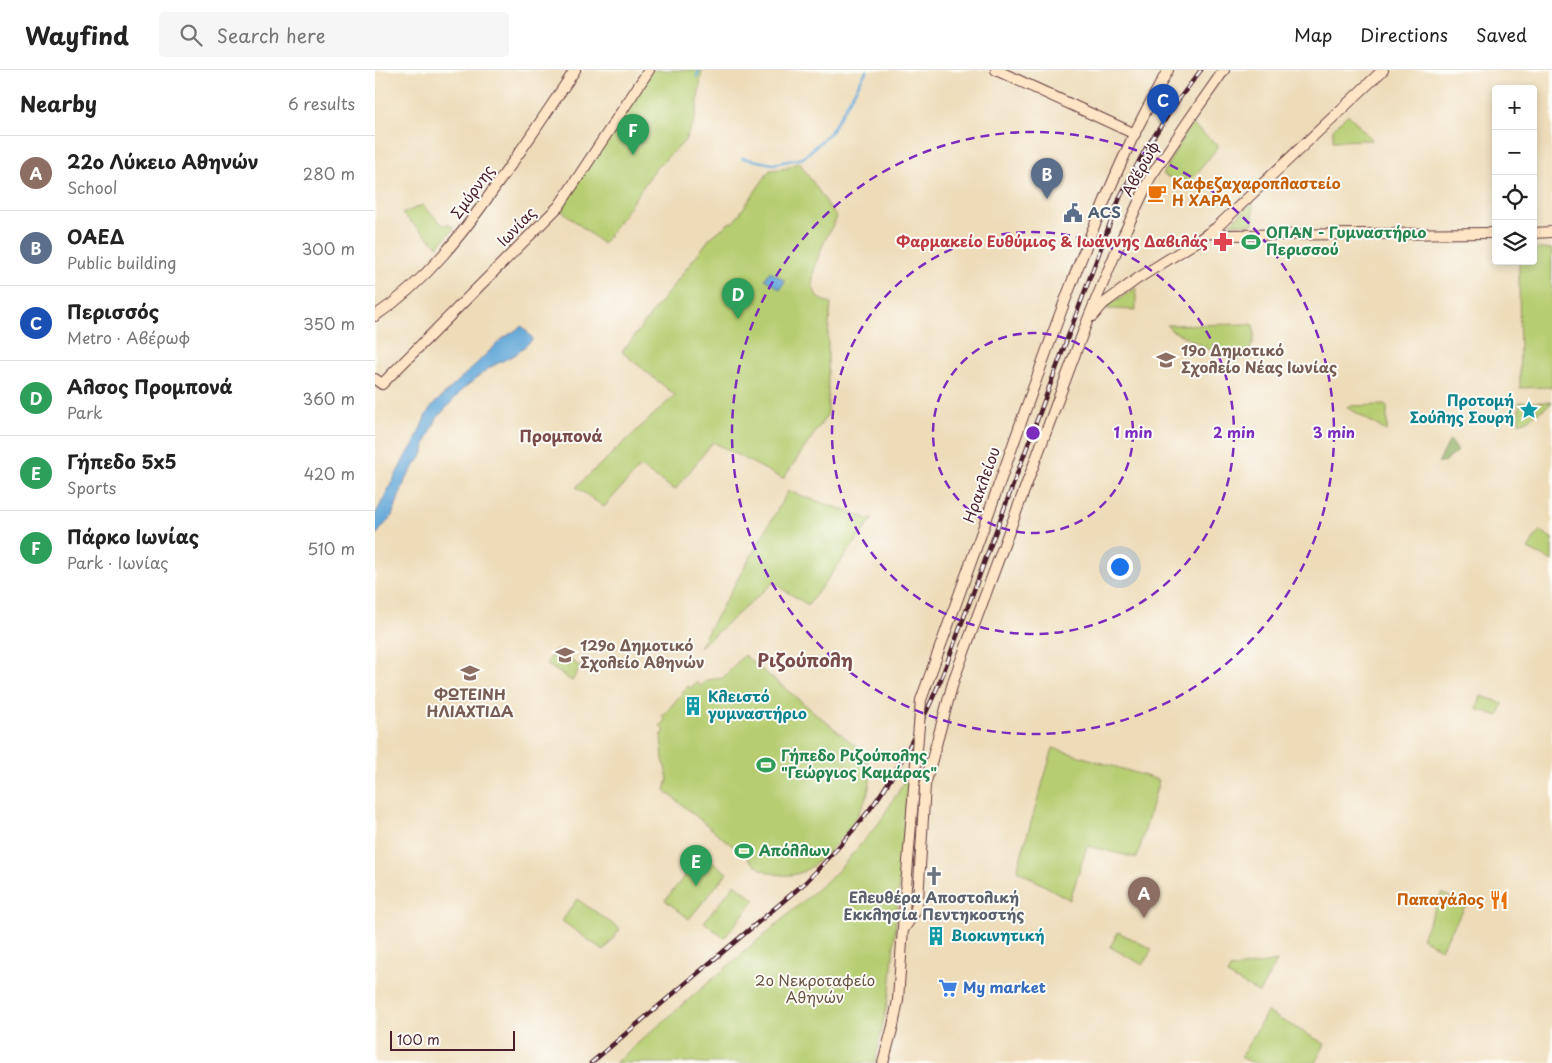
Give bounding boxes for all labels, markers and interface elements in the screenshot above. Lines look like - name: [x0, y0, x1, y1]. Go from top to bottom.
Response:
- search box: [159, 12, 509, 57]
- text: Wayfind: [25, 17, 129, 53]
- icon: search: [177, 21, 205, 49]
- text: Search here: [217, 21, 325, 49]
- text: Map: [1294, 21, 1332, 48]
- text: Directions: [1360, 21, 1448, 48]
- text: Saved: [1476, 21, 1527, 48]
- pin: C: [1147, 84, 1179, 125]
- map controls: [1492, 85, 1537, 265]
- button: +: [1492, 85, 1537, 130]
- text: Nearby: [20, 87, 97, 119]
- text: 6 results: [288, 91, 355, 115]
- pin: F: [617, 114, 649, 155]
- button: −: [1492, 130, 1537, 175]
- street label: Αβέρωφ: [1115, 136, 1164, 200]
- text: 22ο Λύκειο Αθηνών: [67, 147, 259, 175]
- pin: B: [1031, 158, 1063, 199]
- street label: Σμύρνης: [444, 159, 499, 223]
- text: A: [30, 161, 42, 185]
- text: 280 m: [303, 161, 355, 185]
- place label: Καφεζαχαροπλαστείο Η ΧΑΡΑ: [1172, 171, 1341, 211]
- text: School: [67, 175, 117, 199]
- button: locate: [1492, 175, 1537, 220]
- cafe icon: Καφεζαχαροπλαστείο Η ΧΑΡΑ: [1146, 182, 1168, 204]
- place label: ACS: [1088, 200, 1121, 223]
- street label: Ιωνίας: [491, 201, 541, 251]
- public building icon: ACS: [1062, 202, 1084, 224]
- place label: ΟΠΑΝ - Γυμναστήριο Περισσού: [1266, 220, 1427, 260]
- button: layers: [1492, 220, 1537, 265]
- text: ΟΑΕΔ: [67, 222, 124, 250]
- place label: Φαρμακείο Ευθύμιος & Ιωάννης Δαβιλάς: [896, 229, 1208, 252]
- pharmacy icon: Φαρμακείο Ευθύμιος & Ιωάννης Δαβιλάς: [1212, 231, 1234, 253]
- sports icon: ΟΠΑΝ - Γυμναστήριο Περισσού: [1240, 231, 1262, 253]
- text: B: [31, 236, 41, 260]
- text: 300 m: [301, 236, 355, 260]
- text: Public building: [67, 250, 177, 274]
- pin: D: [722, 278, 754, 319]
- text: Περισσός: [67, 297, 159, 325]
- text: C: [30, 311, 42, 335]
- text: 350 m: [303, 311, 355, 335]
- text: Metro · Αβέρωφ: [67, 325, 190, 349]
- place label: 19ο Δημοτικό Σχολείο Νέας Ιωνίας: [1181, 338, 1337, 378]
- school or university icon: 19ο Δημοτικό Σχολείο Νέας Ιωνίας: [1155, 349, 1177, 371]
- text: Αλσος Προμπονά: [67, 372, 232, 400]
- text: D: [30, 386, 42, 410]
- text: 360 m: [303, 386, 355, 410]
- place label: Προτομή Σούλης Σουρή: [1410, 388, 1514, 428]
- place icon: Προτομή Σούλης Σουρή: [1518, 399, 1540, 421]
- text: Park: [67, 400, 103, 424]
- text: 1 min: [1114, 420, 1152, 443]
- text: 2 min: [1213, 420, 1255, 443]
- text: 3 min: [1313, 420, 1355, 443]
- district label: Προμπονά: [520, 423, 602, 447]
- centre of rings: [1024, 424, 1042, 442]
- street label: Ηρακλείου: [956, 443, 1005, 526]
- text: Γήπεδο 5x5: [67, 447, 177, 475]
- text: E: [31, 461, 41, 485]
- text: 420 m: [304, 461, 355, 485]
- text: Sports: [67, 475, 116, 499]
- text: Πάρκο Ιωνίας: [67, 522, 199, 550]
- text: F: [31, 536, 41, 560]
- text: 510 m: [307, 536, 355, 560]
- text: Park · Ιωνίας: [67, 550, 169, 574]
- your location: [1107, 554, 1133, 580]
- place label: 129ο Δημοτικό Σχολείο Αθηνών: [580, 633, 704, 673]
- school or university icon: 129ο Δημοτικό Σχολείο Αθηνών: [554, 644, 576, 666]
- district label: Ριζούπολη: [757, 646, 853, 673]
- school or university icon: ΦΩΤΕΙΝΗ ΗΛΙΑΧΤΙΔΑ: [459, 662, 481, 684]
- place label: ΦΩΤΕΙΝΗ ΗΛΙΑΧΤΙΔΑ: [427, 682, 514, 722]
- place label: Κλειστό γυμναστήριο: [708, 684, 807, 724]
- building icon: Κλειστό γυμναστήριο: [682, 695, 704, 717]
- place label: Γήπεδο Ριζούπολης "Γεώργιος Καμάρας": [781, 743, 937, 783]
- sports icon: Γήπεδο Ριζούπολης "Γεώργιος Καμάρας": [755, 754, 777, 776]
- place label: Απόλλων: [759, 838, 830, 861]
- sports icon: Απόλλων: [733, 840, 755, 862]
- pin: E: [680, 845, 712, 886]
- church icon: Ελευθέρα Αποστολική Εκκλησία Πεντηκοστής: [923, 865, 945, 887]
- pin: A: [1128, 877, 1160, 918]
- place label: Ελευθέρα Αποστολική Εκκλησία Πεντηκοστής: [844, 885, 1024, 925]
- place label: Παπαγάλος: [1397, 887, 1484, 910]
- restaurant icon: Παπαγάλος: [1488, 889, 1510, 911]
- place label: Βιοκινητική: [951, 923, 1045, 946]
- building icon: Βιοκινητική: [925, 925, 947, 947]
- park label: 2ο Νεκροταφείο Αθηνών: [755, 968, 875, 1008]
- place label: My market: [963, 975, 1046, 998]
- supermarket icon: My market: [937, 977, 959, 999]
- scale bar: [390, 1028, 515, 1051]
- text: 100 m: [397, 1029, 440, 1050]

